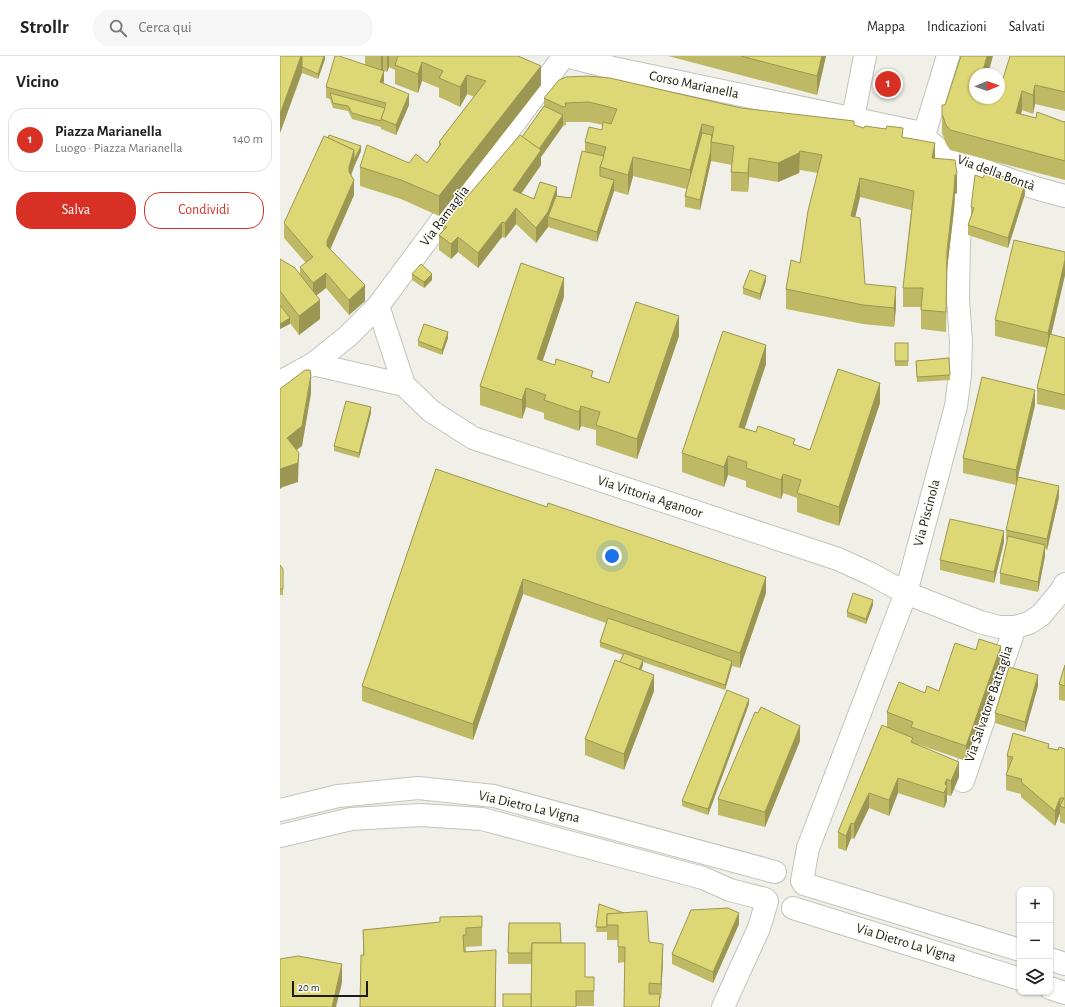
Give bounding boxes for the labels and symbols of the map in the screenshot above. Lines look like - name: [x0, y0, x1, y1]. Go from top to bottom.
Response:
- north arrow: [969, 68, 1005, 104]
- street label: Corso Marianella: [648, 69, 741, 101]
- pin: 1: [875, 69, 901, 99]
- street label: Via della Bontà: [955, 152, 1037, 194]
- street label: Via Ramaglia: [418, 183, 472, 249]
- street label: Via Vittoria Aganoor: [596, 473, 705, 521]
- street label: Via Piscinola: [911, 477, 943, 548]
- your location: [602, 546, 622, 566]
- street label: Via Salvatore Battaglia: [962, 643, 1016, 764]
- street label: Via Dietro La Vigna: [477, 789, 582, 826]
- street label: Via Dietro La Vigna: [854, 921, 958, 965]
- scale bar: [292, 979, 368, 998]

